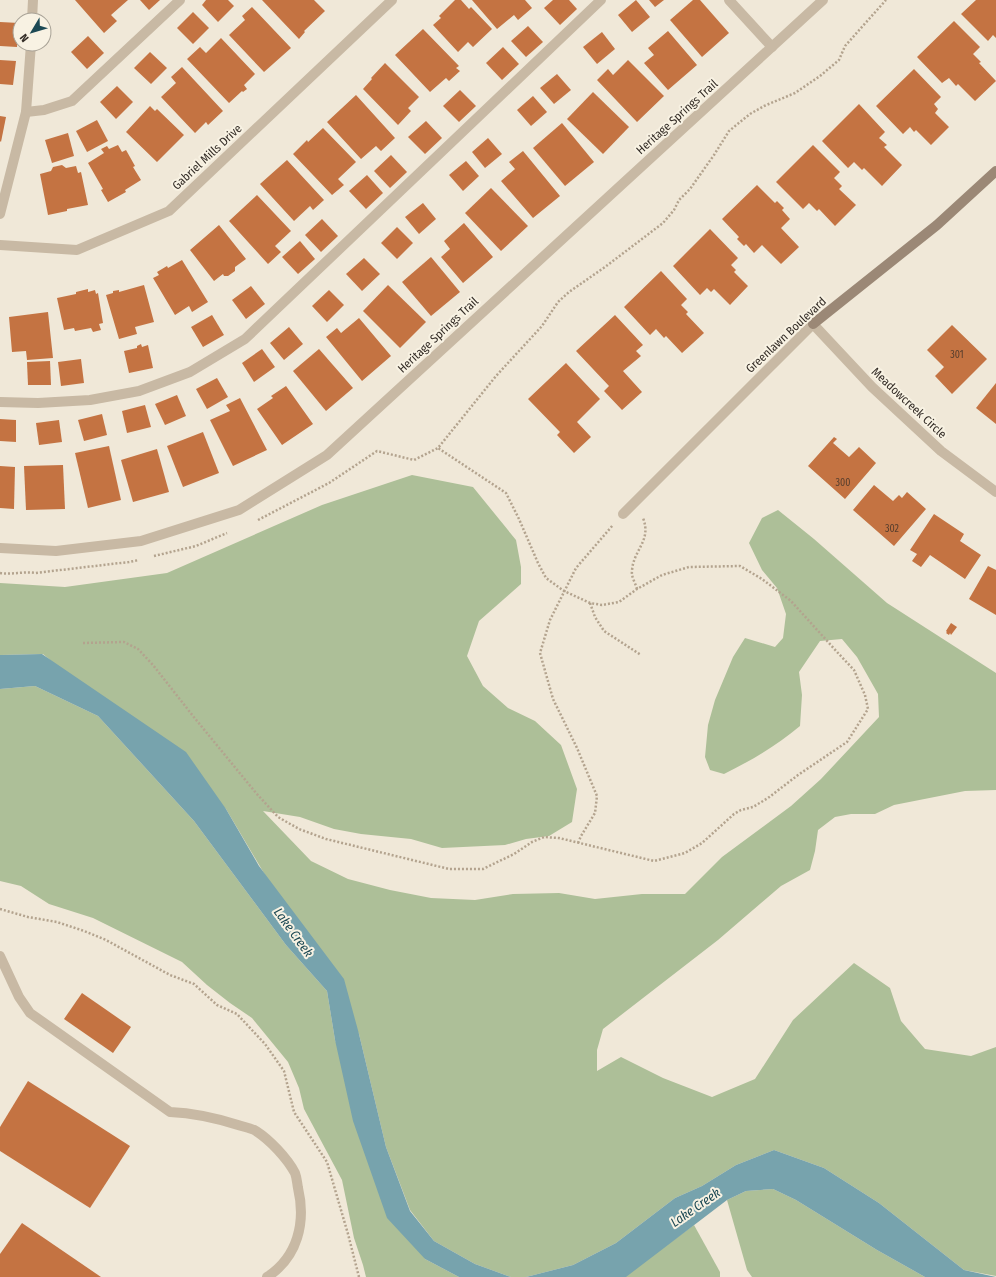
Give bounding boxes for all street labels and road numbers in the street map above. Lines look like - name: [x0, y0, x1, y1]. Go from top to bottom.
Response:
- street label: Heritage Springs Trail: [633, 77, 721, 157]
- street label: Gabriel Mills Drive: [169, 121, 245, 193]
- street label: Heritage Springs Trail: [395, 294, 481, 376]
- street label: Greenlawn Boulevard: [743, 294, 829, 376]
- street label: Meadowcreek Circle: [869, 365, 949, 441]

